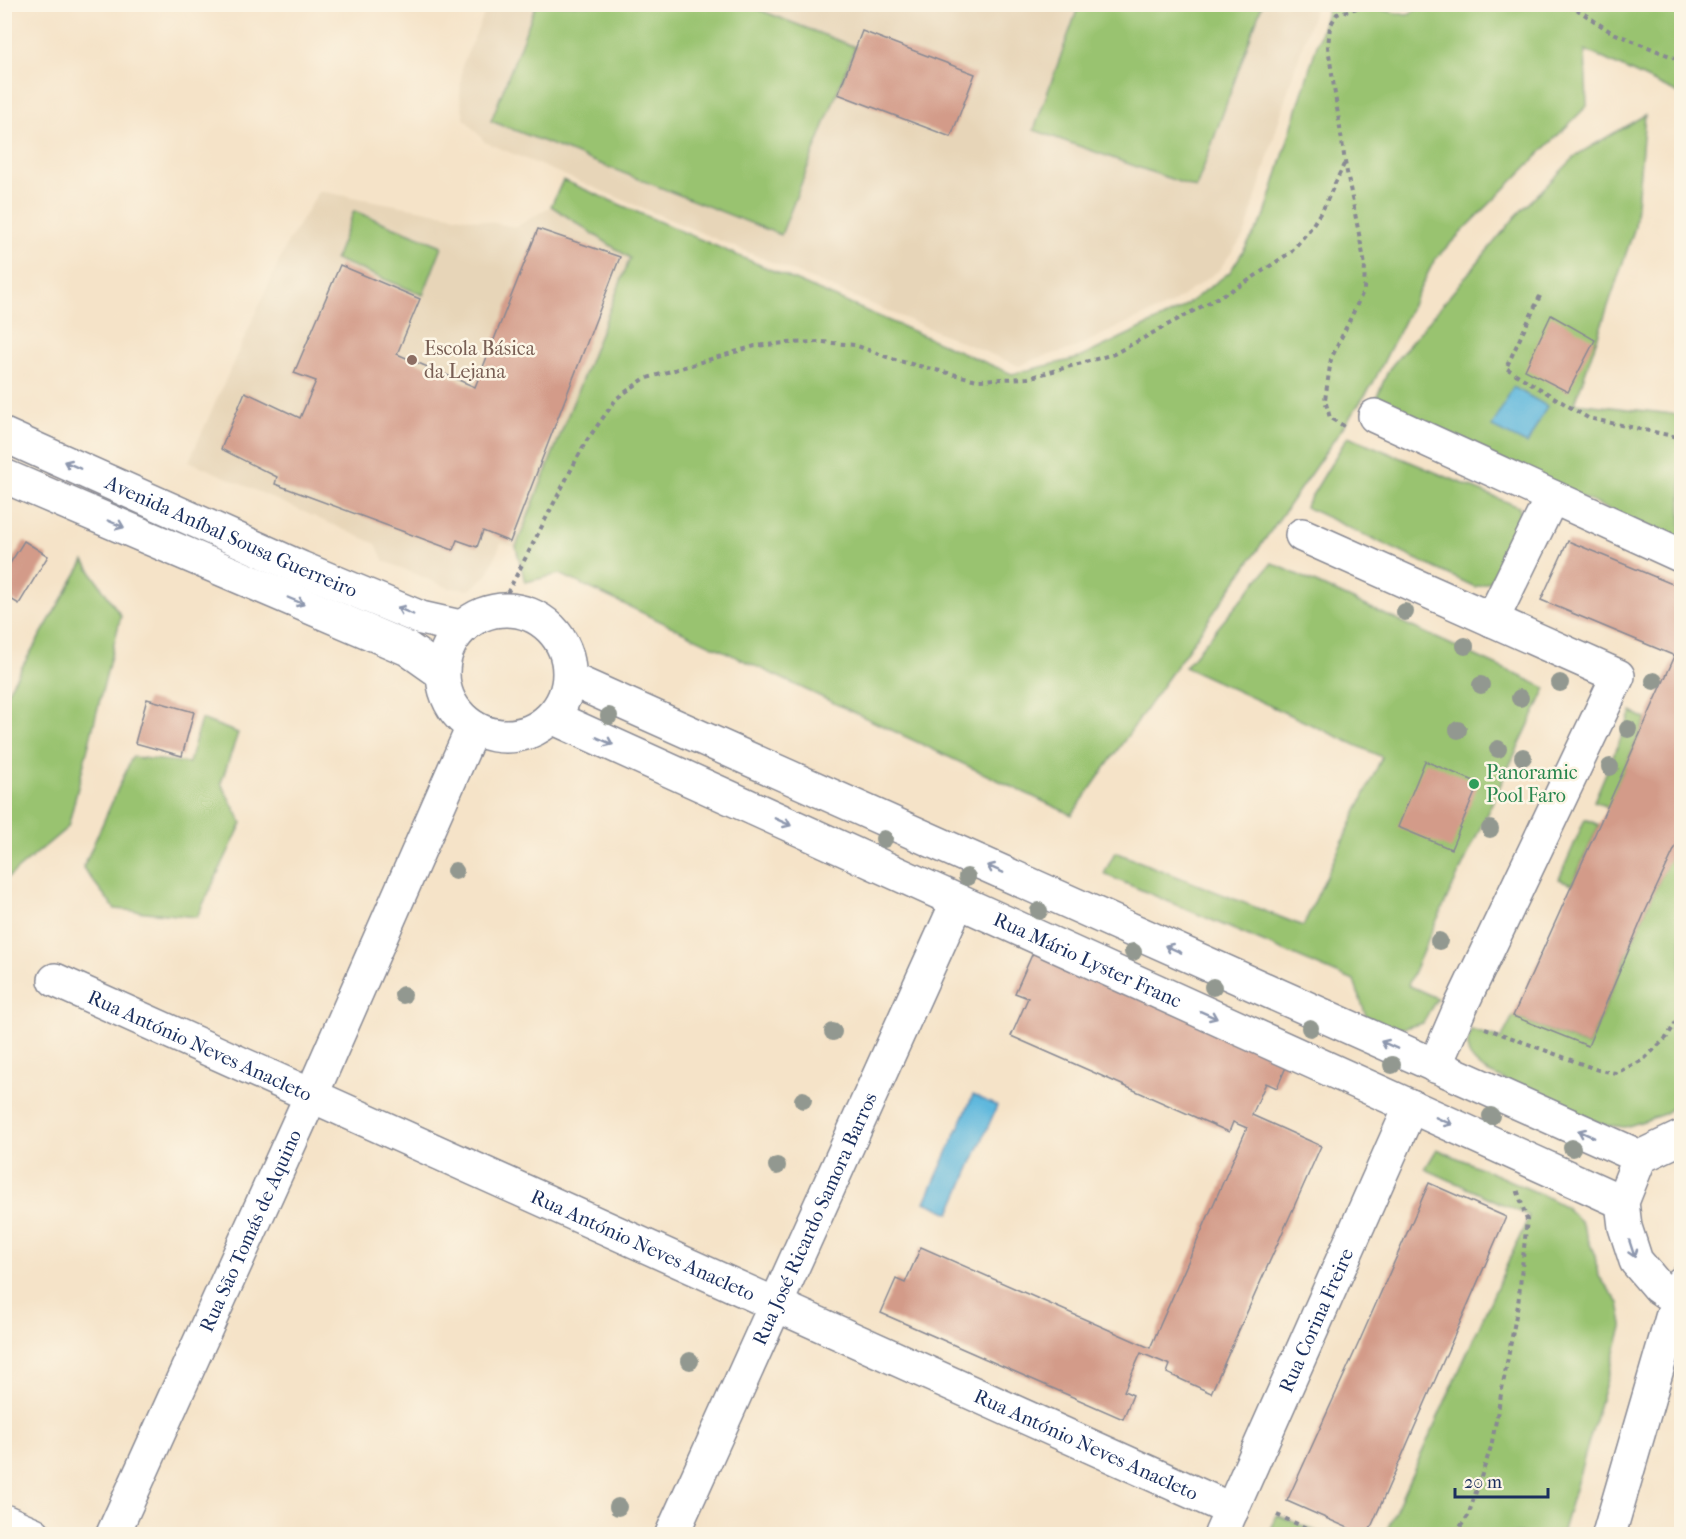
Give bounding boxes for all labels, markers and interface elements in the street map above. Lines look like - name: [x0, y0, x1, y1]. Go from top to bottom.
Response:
- place label: Escola Básica da Lejana: [424, 337, 536, 383]
- marker: Escola Básica da Lejana: [405, 353, 419, 367]
- one-way arrow: [64, 459, 82, 471]
- street label: Avenida Aníbal Sousa Guerreiro: [101, 471, 361, 602]
- one-way arrow: [107, 519, 125, 530]
- one-way arrow: [286, 595, 304, 607]
- one-way arrow: [396, 605, 415, 616]
- one-way arrow: [596, 736, 614, 748]
- place label: Panoramic Pool Faro: [1486, 761, 1578, 807]
- marker: Panoramic Pool Faro: [1467, 777, 1481, 791]
- one-way arrow: [773, 816, 791, 828]
- one-way arrow: [986, 863, 1004, 875]
- street label: Rua Mário Lyster Franc: [990, 908, 1185, 1013]
- one-way arrow: [1164, 942, 1182, 954]
- street label: Rua António Neves Anacleto: [84, 985, 315, 1106]
- one-way arrow: [1200, 1009, 1218, 1021]
- one-way arrow: [1381, 1039, 1399, 1051]
- street label: Rua José Ricardo Samora Barros: [748, 1089, 882, 1349]
- one-way arrow: [1435, 1116, 1453, 1127]
- street label: Rua São Tomás de Aquino: [195, 1126, 306, 1336]
- one-way arrow: [1578, 1127, 1596, 1139]
- street label: Rua António Neves Anacleto: [527, 1185, 759, 1306]
- one-way arrow: [1627, 1239, 1638, 1258]
- street label: Rua Corina Freire: [1274, 1245, 1358, 1396]
- street label: Rua António Neves Anacleto: [970, 1384, 1202, 1505]
- scale bar: [1455, 1461, 1548, 1499]
- text: 20 m: [1464, 1472, 1502, 1493]

